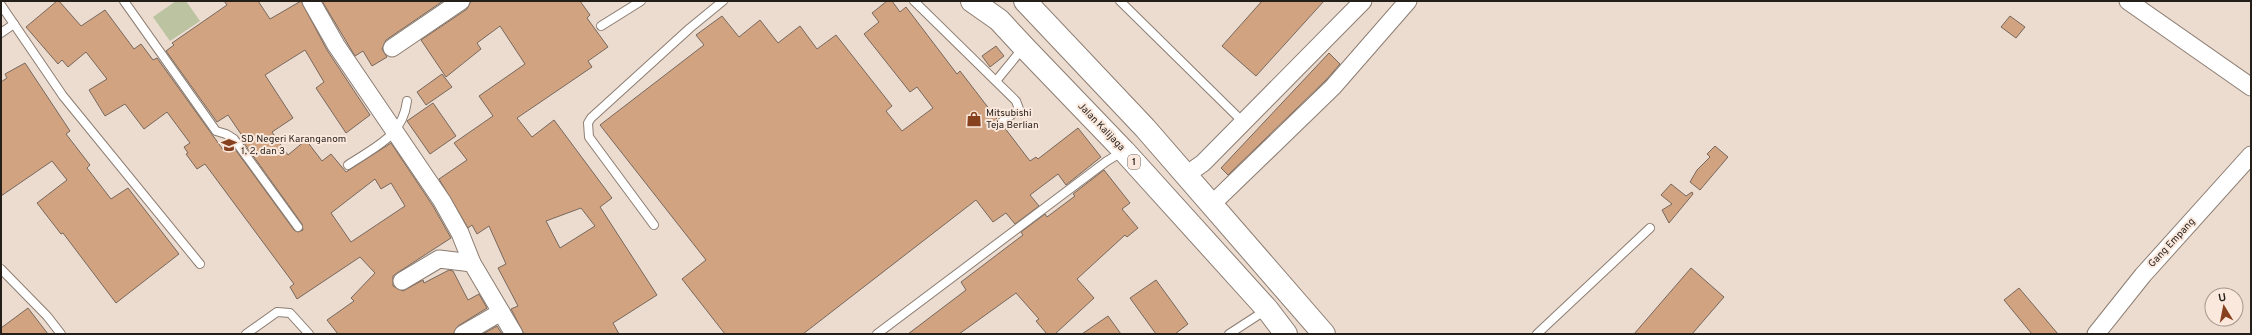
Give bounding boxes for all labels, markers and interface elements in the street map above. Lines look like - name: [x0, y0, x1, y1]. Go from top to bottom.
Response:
- street label: Jalan Kalijaga: [1075, 100, 1127, 154]
- place label: Mitsubishi Teja Berlian: [986, 107, 1039, 132]
- shop icon: Mitsubishi Teja Berlian: [965, 110, 983, 128]
- place label: SD Negeri Karanganom 1, 2, dan 3: [241, 133, 346, 158]
- school or university icon: SD Negeri Karanganom 1, 2, dan 3: [220, 136, 238, 154]
- road number: 1: [1128, 155, 1140, 169]
- street label: Gang Empang: [2146, 215, 2198, 271]
- north arrow: [2204, 287, 2244, 327]
- text: U: [2217, 291, 2228, 306]

